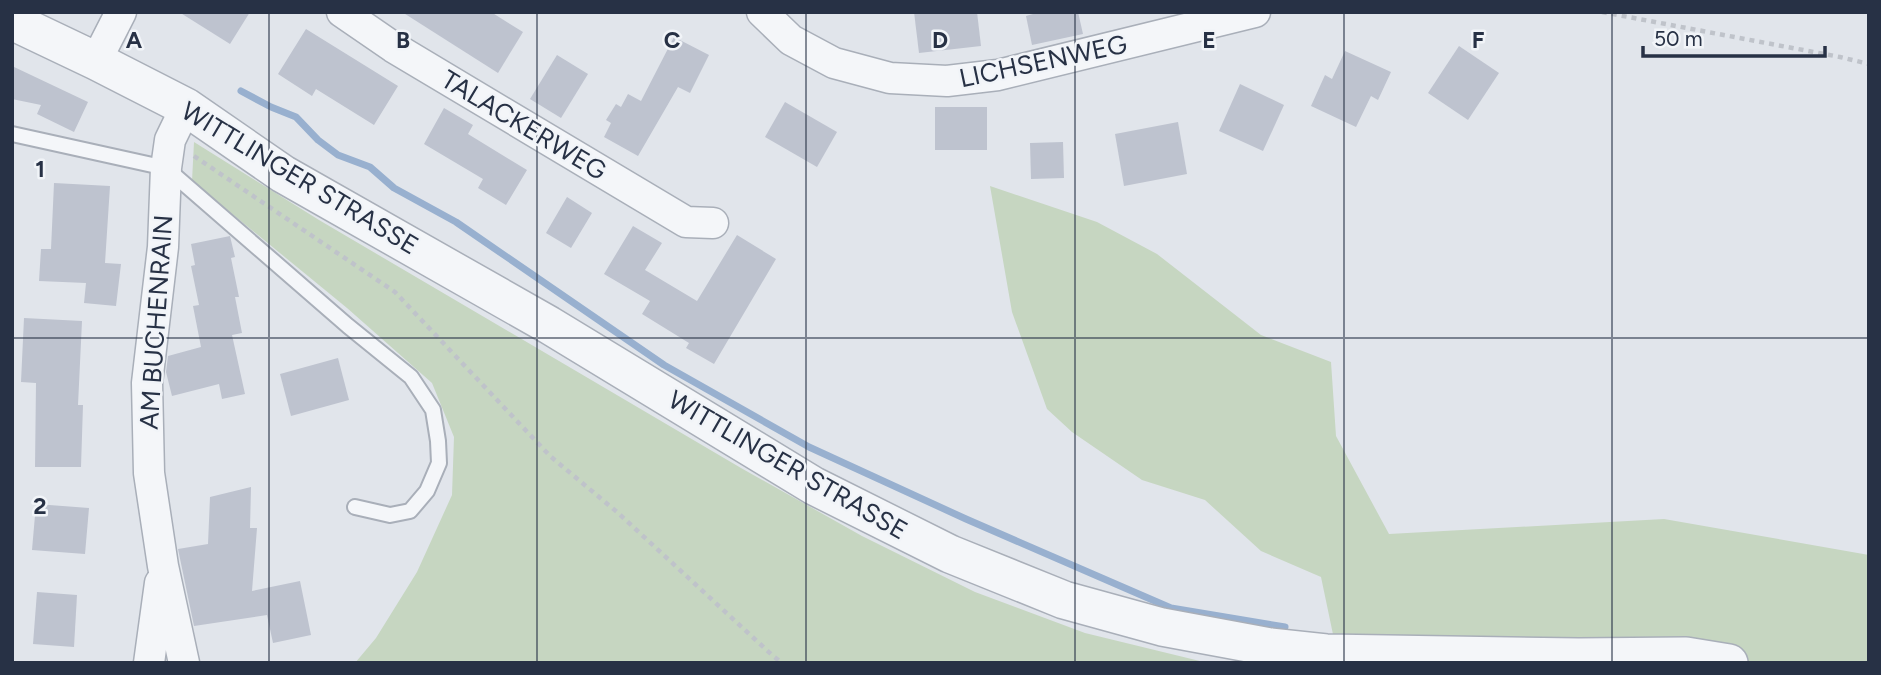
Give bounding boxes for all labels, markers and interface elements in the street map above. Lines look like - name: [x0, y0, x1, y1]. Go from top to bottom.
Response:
- scale bar: [1643, 14, 1825, 58]
- text: A: [126, 26, 143, 54]
- text: B: [396, 26, 410, 54]
- text: C: [664, 26, 681, 54]
- text: D: [932, 26, 948, 54]
- text: E: [1202, 26, 1216, 54]
- text: F: [1472, 26, 1485, 54]
- text: 50 m: [1654, 26, 1703, 51]
- street label: LICHSENWEG: [956, 28, 1130, 94]
- street label: TALACKERWEG: [436, 63, 612, 187]
- street label: WITTLINGER STRASSE: [176, 95, 424, 261]
- text: 1: [35, 155, 45, 183]
- street label: AM BUCHENRAIN: [133, 214, 179, 430]
- street label: WITTLINGER STRASSE: [663, 383, 913, 547]
- text: 2: [33, 492, 47, 520]

